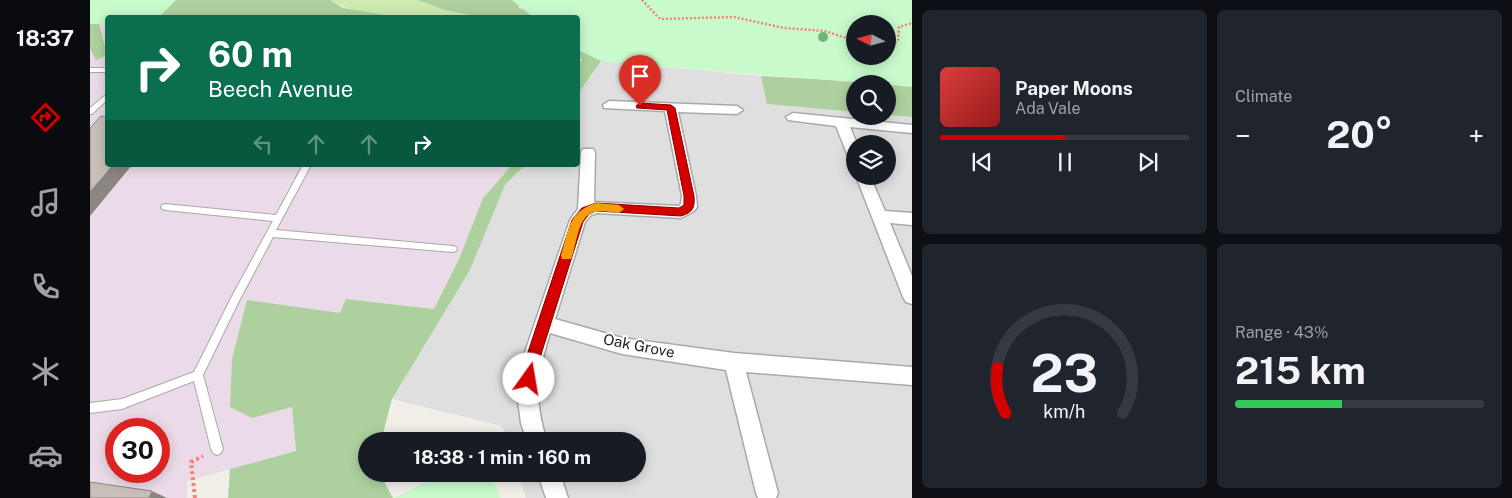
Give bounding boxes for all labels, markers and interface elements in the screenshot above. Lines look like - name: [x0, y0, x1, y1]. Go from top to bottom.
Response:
- north arrow: [846, 15, 896, 65]
- map controls: [846, 15, 896, 185]
- text: 18:37: [16, 25, 74, 51]
- text: 60 m: [208, 34, 293, 75]
- icon: right: [125, 35, 190, 100]
- pin: [619, 55, 661, 106]
- icon: arrive: [626, 62, 654, 90]
- button: search: [846, 75, 896, 125]
- text: Beech Avenue: [208, 76, 353, 102]
- text: Paper Moons: [1015, 77, 1133, 99]
- text: Climate: [1235, 87, 1292, 106]
- text: Ada Vale: [1015, 99, 1080, 118]
- icon: directions: [28, 100, 63, 135]
- text: 20°: [1326, 112, 1393, 157]
- text: −: [1235, 119, 1251, 152]
- text: +: [1468, 119, 1484, 152]
- icon: left: [249, 130, 277, 158]
- icon: ahead: [302, 130, 330, 158]
- icon: ahead: [355, 130, 383, 158]
- icon: right: [408, 130, 436, 158]
- button: layers: [846, 135, 896, 185]
- icon: previous: [968, 148, 996, 176]
- icon: pause: [1051, 148, 1079, 176]
- icon: next: [1134, 148, 1162, 176]
- icon: music: [28, 185, 63, 220]
- icon: phone: [28, 269, 63, 304]
- text: Range · 43%: [1235, 323, 1328, 342]
- street label: Oak Grove: [602, 330, 676, 361]
- text: 23: [1031, 343, 1098, 404]
- text: 215 km: [1235, 348, 1366, 393]
- position arrow: [502, 352, 554, 404]
- icon: climate: [28, 354, 63, 389]
- text: km/h: [1043, 401, 1086, 422]
- speed limit sign: 30: [105, 418, 170, 483]
- icon: car: [28, 438, 63, 473]
- text: 18:38 · 1 min · 160 m: [413, 446, 591, 468]

